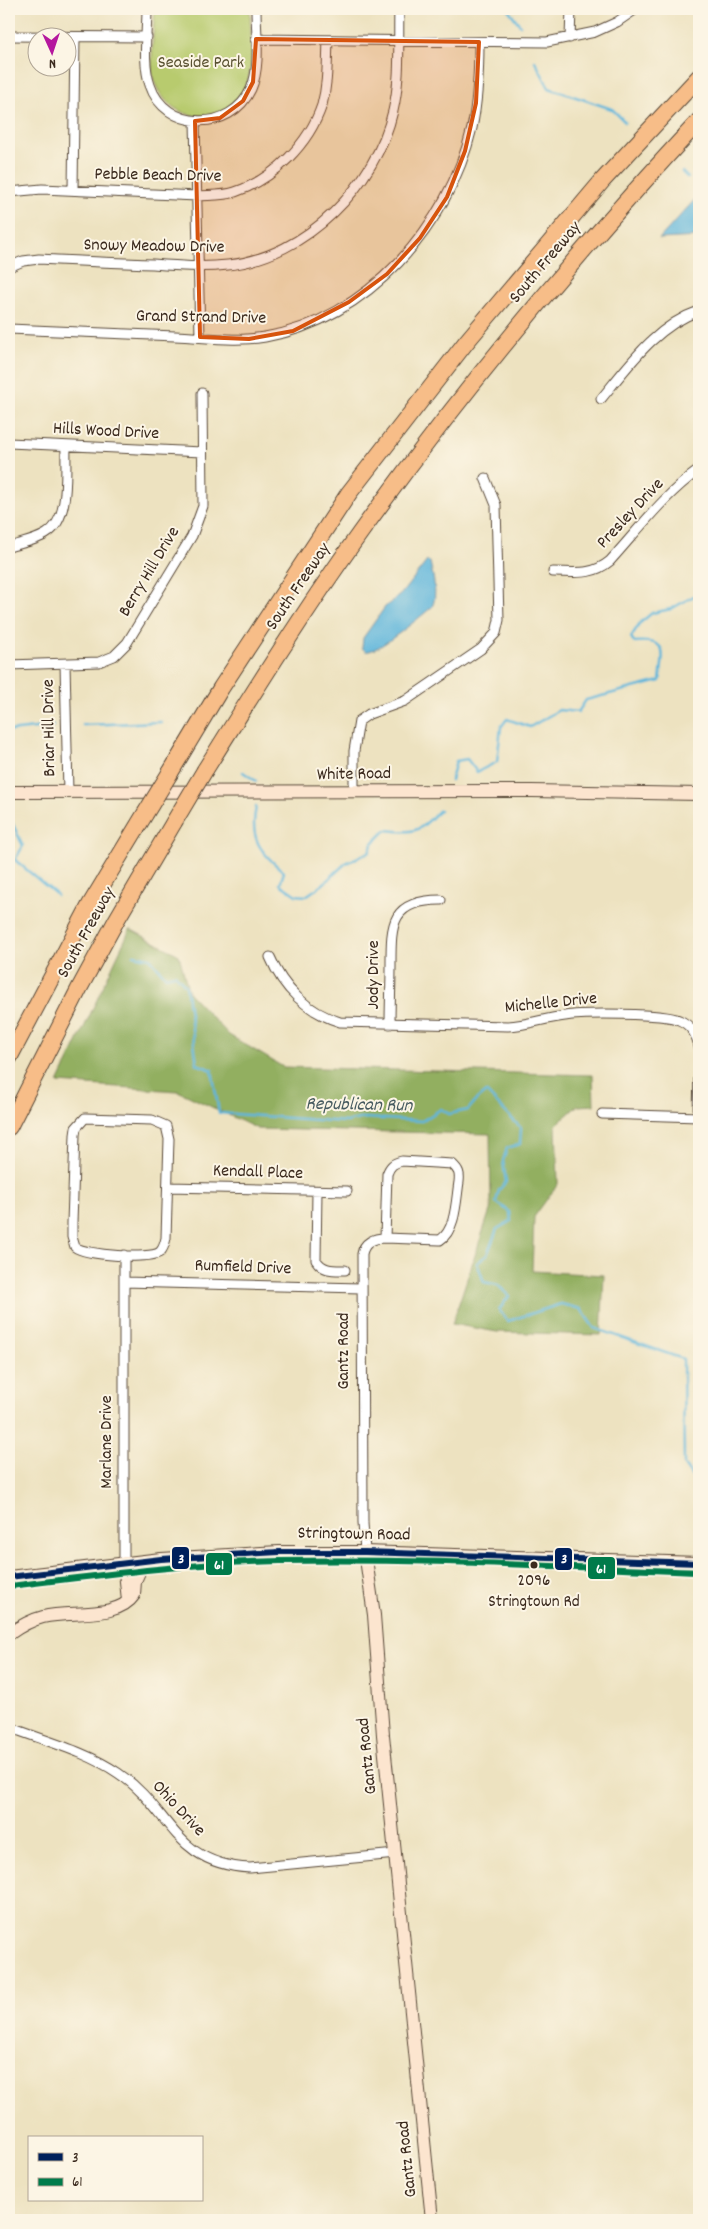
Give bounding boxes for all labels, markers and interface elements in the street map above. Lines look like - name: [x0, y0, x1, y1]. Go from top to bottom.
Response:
- north arrow: [28, 28, 78, 78]
- park label: Seaside Park: [158, 51, 244, 76]
- text: N: [49, 53, 57, 73]
- street label: Pebble Beach Drive: [94, 162, 222, 190]
- street label: South Freeway: [504, 216, 588, 310]
- street label: Snowy Meadow Drive: [83, 233, 225, 261]
- street label: Grand Strand Drive: [136, 304, 266, 332]
- street label: Hills Wood Drive: [52, 417, 160, 447]
- street label: Presley Drive: [592, 473, 670, 555]
- street label: Berry Hill Drive: [113, 522, 187, 622]
- street label: South Freeway: [261, 538, 338, 636]
- street label: Briar Hill Drive: [37, 679, 63, 777]
- street label: White Road: [317, 762, 391, 788]
- street label: South Freeway: [52, 882, 123, 983]
- street label: Jody Drive: [362, 940, 387, 1010]
- street label: Michelle Drive: [504, 987, 598, 1021]
- water label: Republican Run: [305, 1092, 414, 1120]
- street label: Kendall Place: [212, 1159, 304, 1187]
- street label: Rumfield Drive: [194, 1254, 292, 1282]
- street label: Gantz Road: [332, 1312, 357, 1390]
- street label: Marlane Drive: [95, 1395, 120, 1489]
- street label: Stringtown Road: [297, 1522, 411, 1548]
- line badge: 3: [171, 1546, 190, 1570]
- line badge: 3: [554, 1547, 573, 1571]
- text: 3: [178, 1550, 184, 1570]
- text: 3: [561, 1550, 567, 1570]
- line badge: 61: [205, 1552, 233, 1576]
- text: 61: [214, 1556, 224, 1576]
- line badge: 61: [587, 1556, 616, 1580]
- marker: 2096 Stringtown Rd: [529, 1560, 539, 1570]
- text: 61: [596, 1560, 606, 1580]
- place label: 2096 Stringtown Rd: [488, 1570, 580, 1615]
- street label: Gantz Road: [352, 1716, 384, 1796]
- street label: Ohio Drive: [145, 1775, 211, 1843]
- street label: Gantz Road: [392, 2119, 424, 2199]
- legend: [28, 2136, 202, 2202]
- text: 3: [72, 2148, 79, 2170]
- text: 61: [72, 2172, 83, 2194]

